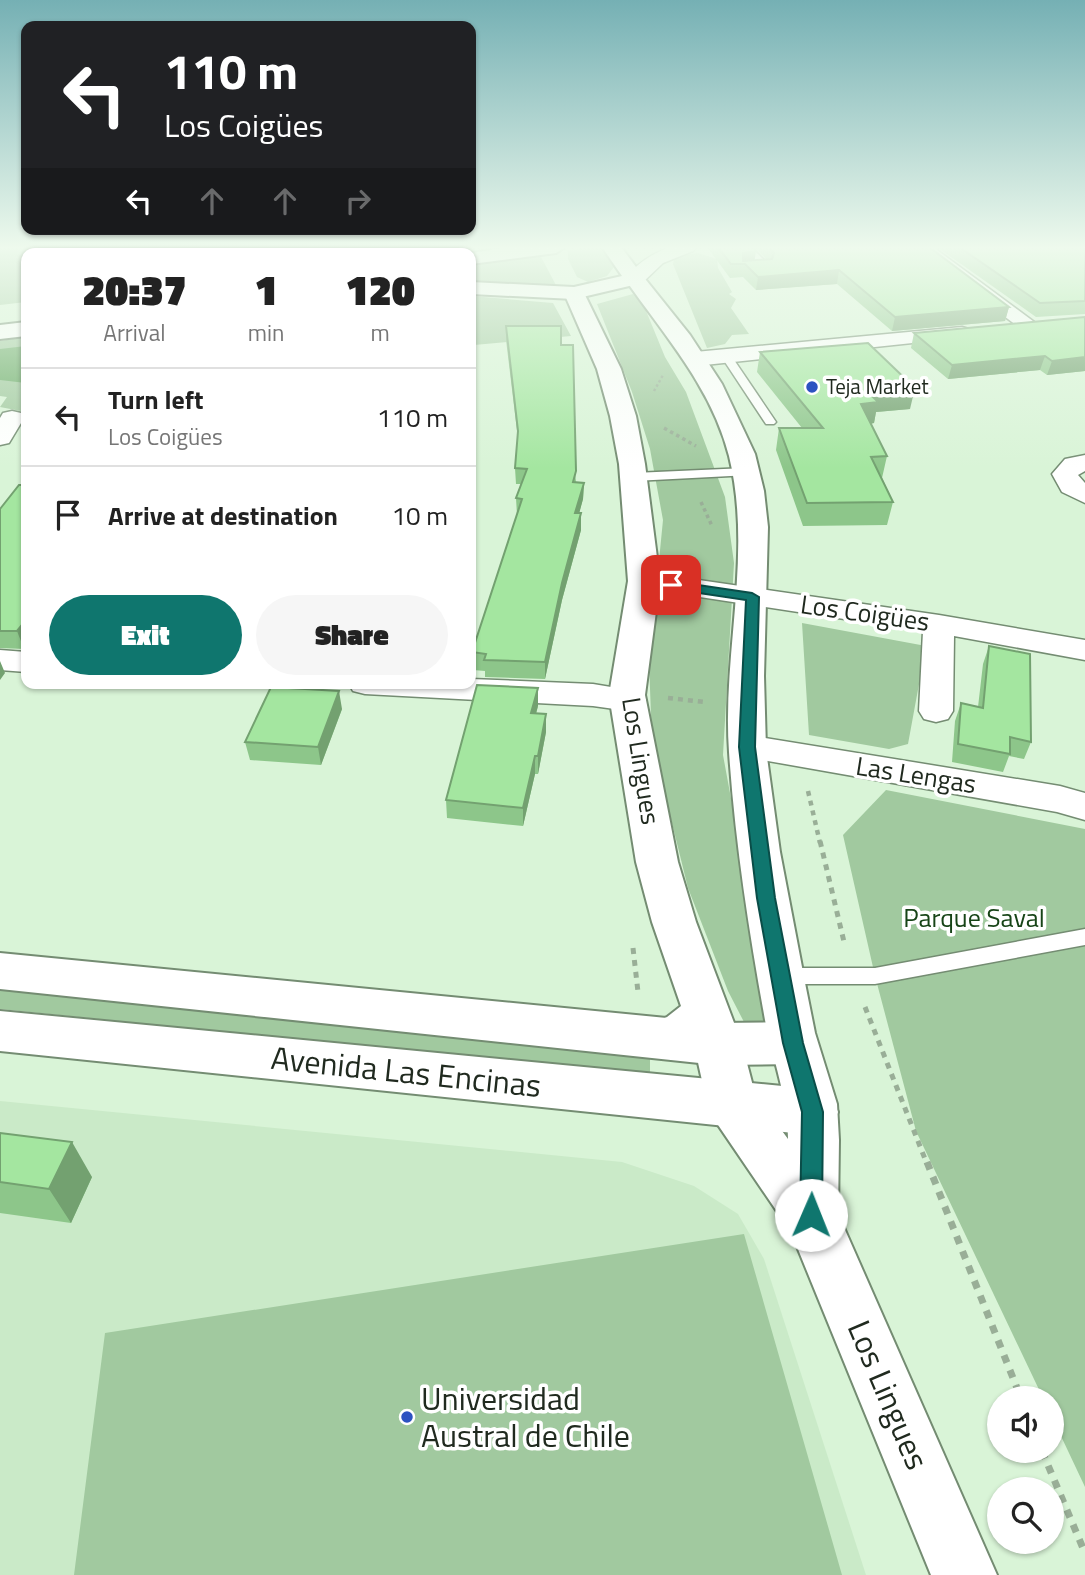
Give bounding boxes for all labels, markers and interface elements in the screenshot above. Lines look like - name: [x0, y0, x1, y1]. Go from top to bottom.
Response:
- text: 110 m: [164, 33, 298, 108]
- icon: left: [49, 49, 140, 140]
- text: Los Coigües: [164, 101, 323, 149]
- icon: left: [120, 182, 158, 220]
- icon: ahead: [193, 182, 231, 220]
- icon: ahead: [266, 182, 304, 220]
- icon: right: [339, 182, 377, 220]
- text: 20:37: [82, 257, 187, 321]
- text: 1: [255, 257, 278, 321]
- text: 120: [346, 257, 415, 321]
- text: Arrival: [103, 315, 166, 350]
- text: min: [248, 315, 284, 350]
- text: m: [371, 315, 390, 350]
- place label: Teja Market: [826, 370, 929, 402]
- marker: Teja Market: [804, 379, 820, 395]
- text: Turn left: [108, 380, 203, 419]
- icon: left: [49, 398, 87, 436]
- text: 110 m: [377, 398, 448, 437]
- text: Los Coigües: [108, 419, 223, 454]
- icon: arrive: [49, 496, 87, 534]
- text: Arrive at destination: [108, 496, 338, 535]
- text: 10 m: [391, 496, 448, 535]
- pin: [641, 555, 701, 615]
- icon: arrive: [652, 566, 690, 604]
- street label: Los Coigües: [798, 584, 932, 641]
- button: Exit: [49, 595, 242, 675]
- button: Share: [256, 595, 448, 675]
- street label: Los Lingues: [612, 694, 671, 827]
- street label: Las Lengas: [853, 746, 979, 803]
- park label: Parque Saval: [903, 898, 1045, 937]
- street label: Avenida Las Encinas: [269, 1033, 543, 1109]
- position arrow: [774, 1178, 848, 1252]
- street label: Los Lingues: [836, 1313, 942, 1477]
- place label: Universidad Austral de Chile: [421, 1374, 630, 1459]
- map controls: [987, 1386, 1064, 1554]
- button: sound: [987, 1386, 1064, 1463]
- marker: Universidad Austral de Chile: [399, 1409, 415, 1425]
- button: search: [987, 1477, 1064, 1554]

